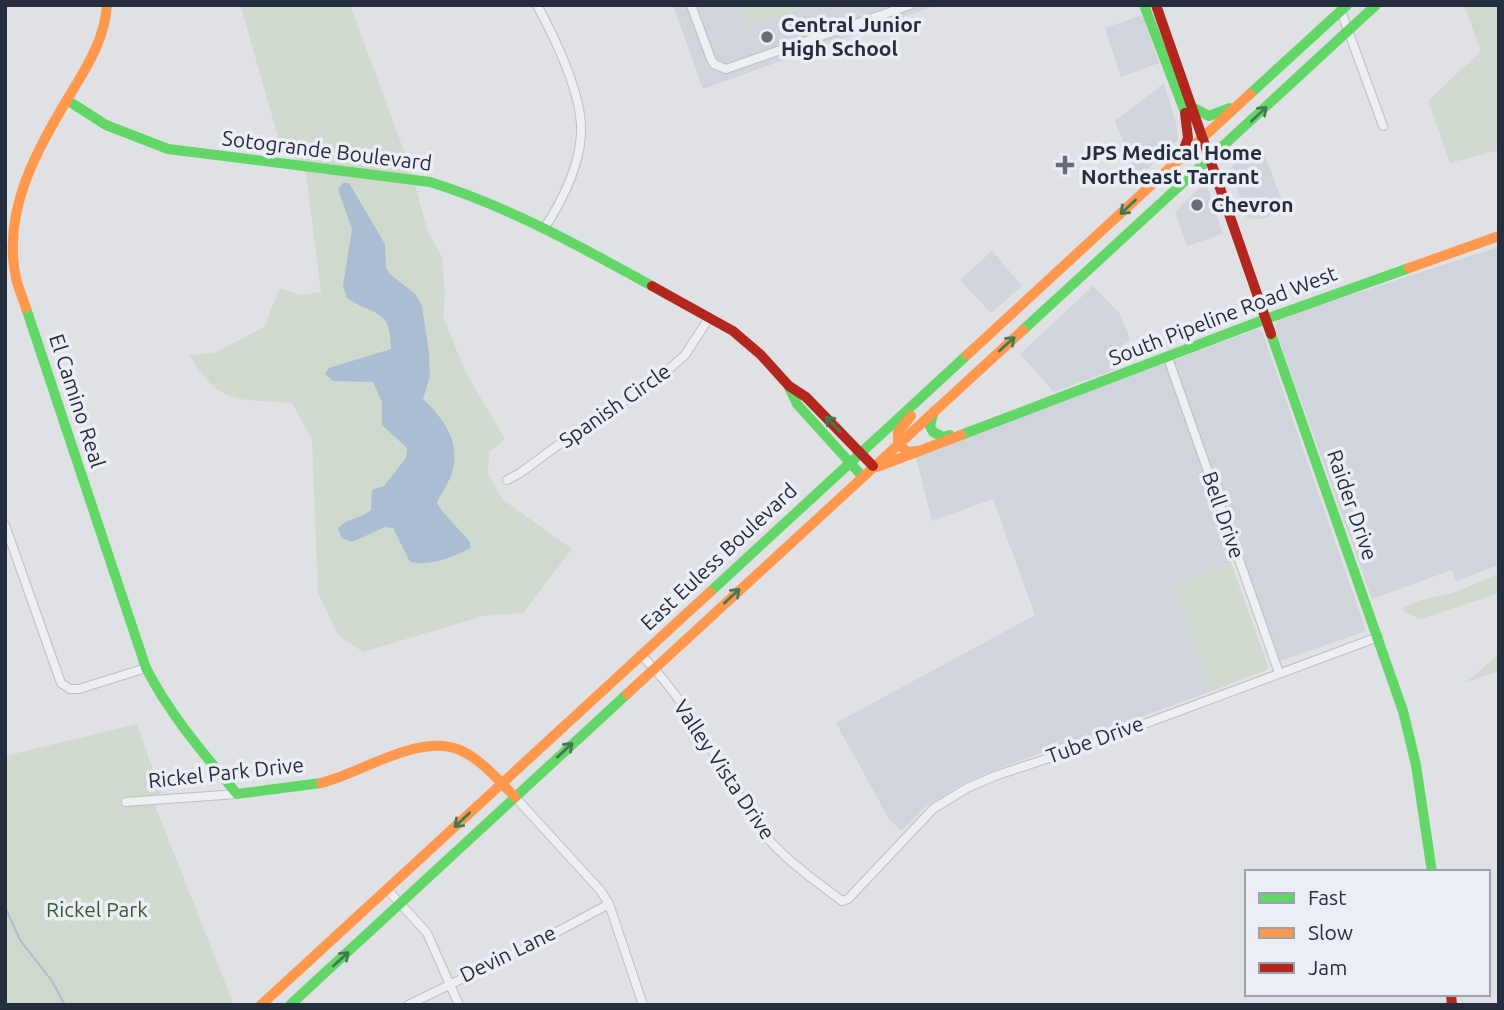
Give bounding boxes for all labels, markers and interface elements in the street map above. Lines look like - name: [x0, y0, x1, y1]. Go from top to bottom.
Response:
- place label: Central Junior High School: [781, 12, 922, 60]
- marker: Central Junior High School: [759, 29, 775, 45]
- one-way arrow: [1250, 105, 1267, 122]
- street label: Sotogrande Boulevard: [221, 125, 433, 175]
- place label: JPS Medical Home Northeast Tarrant: [1081, 140, 1262, 188]
- marker: JPS Medical Home Northeast Tarrant: [1055, 155, 1075, 175]
- place label: Chevron: [1211, 192, 1293, 216]
- marker: Chevron: [1189, 197, 1205, 213]
- one-way arrow: [1120, 198, 1137, 215]
- street label: South Pipeline Road West: [1105, 260, 1340, 370]
- street label: El Camino Real: [45, 331, 111, 471]
- one-way arrow: [998, 336, 1016, 352]
- street label: Spanish Circle: [554, 358, 675, 452]
- one-way arrow: [824, 416, 841, 433]
- street label: Raider Drive: [1323, 446, 1383, 563]
- street label: Bell Drive: [1198, 468, 1250, 561]
- street label: East Euless Boulevard: [635, 478, 801, 635]
- one-way arrow: [723, 588, 741, 604]
- street label: Valley Vista Drive: [669, 695, 780, 844]
- street label: Tube Drive: [1043, 710, 1146, 768]
- one-way arrow: [556, 742, 573, 759]
- street label: Rickel Park Drive: [147, 752, 305, 792]
- one-way arrow: [453, 812, 471, 828]
- legend: [1245, 870, 1490, 996]
- text: Fast: [1308, 885, 1346, 909]
- park label: Rickel Park: [46, 897, 148, 921]
- street label: Devin Lane: [456, 920, 559, 987]
- text: Slow: [1308, 920, 1353, 944]
- one-way arrow: [332, 951, 350, 967]
- text: Jam: [1308, 955, 1347, 979]

